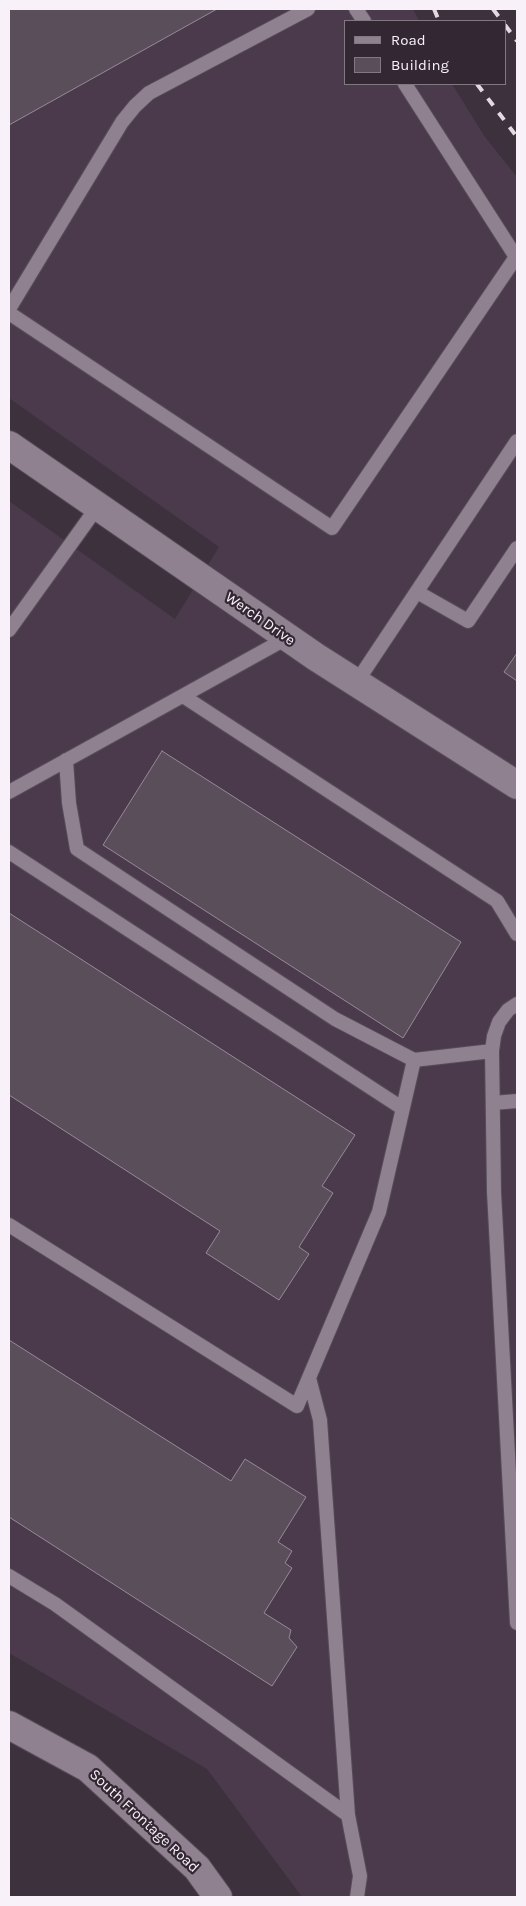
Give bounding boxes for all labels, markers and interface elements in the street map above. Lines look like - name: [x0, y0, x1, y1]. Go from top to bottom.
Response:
- legend: [344, 20, 506, 85]
- text: Road: [391, 31, 426, 49]
- text: Building: [391, 56, 449, 74]
- street label: Werch Drive: [221, 588, 299, 650]
- street label: South Frontage Road: [85, 1766, 203, 1876]

